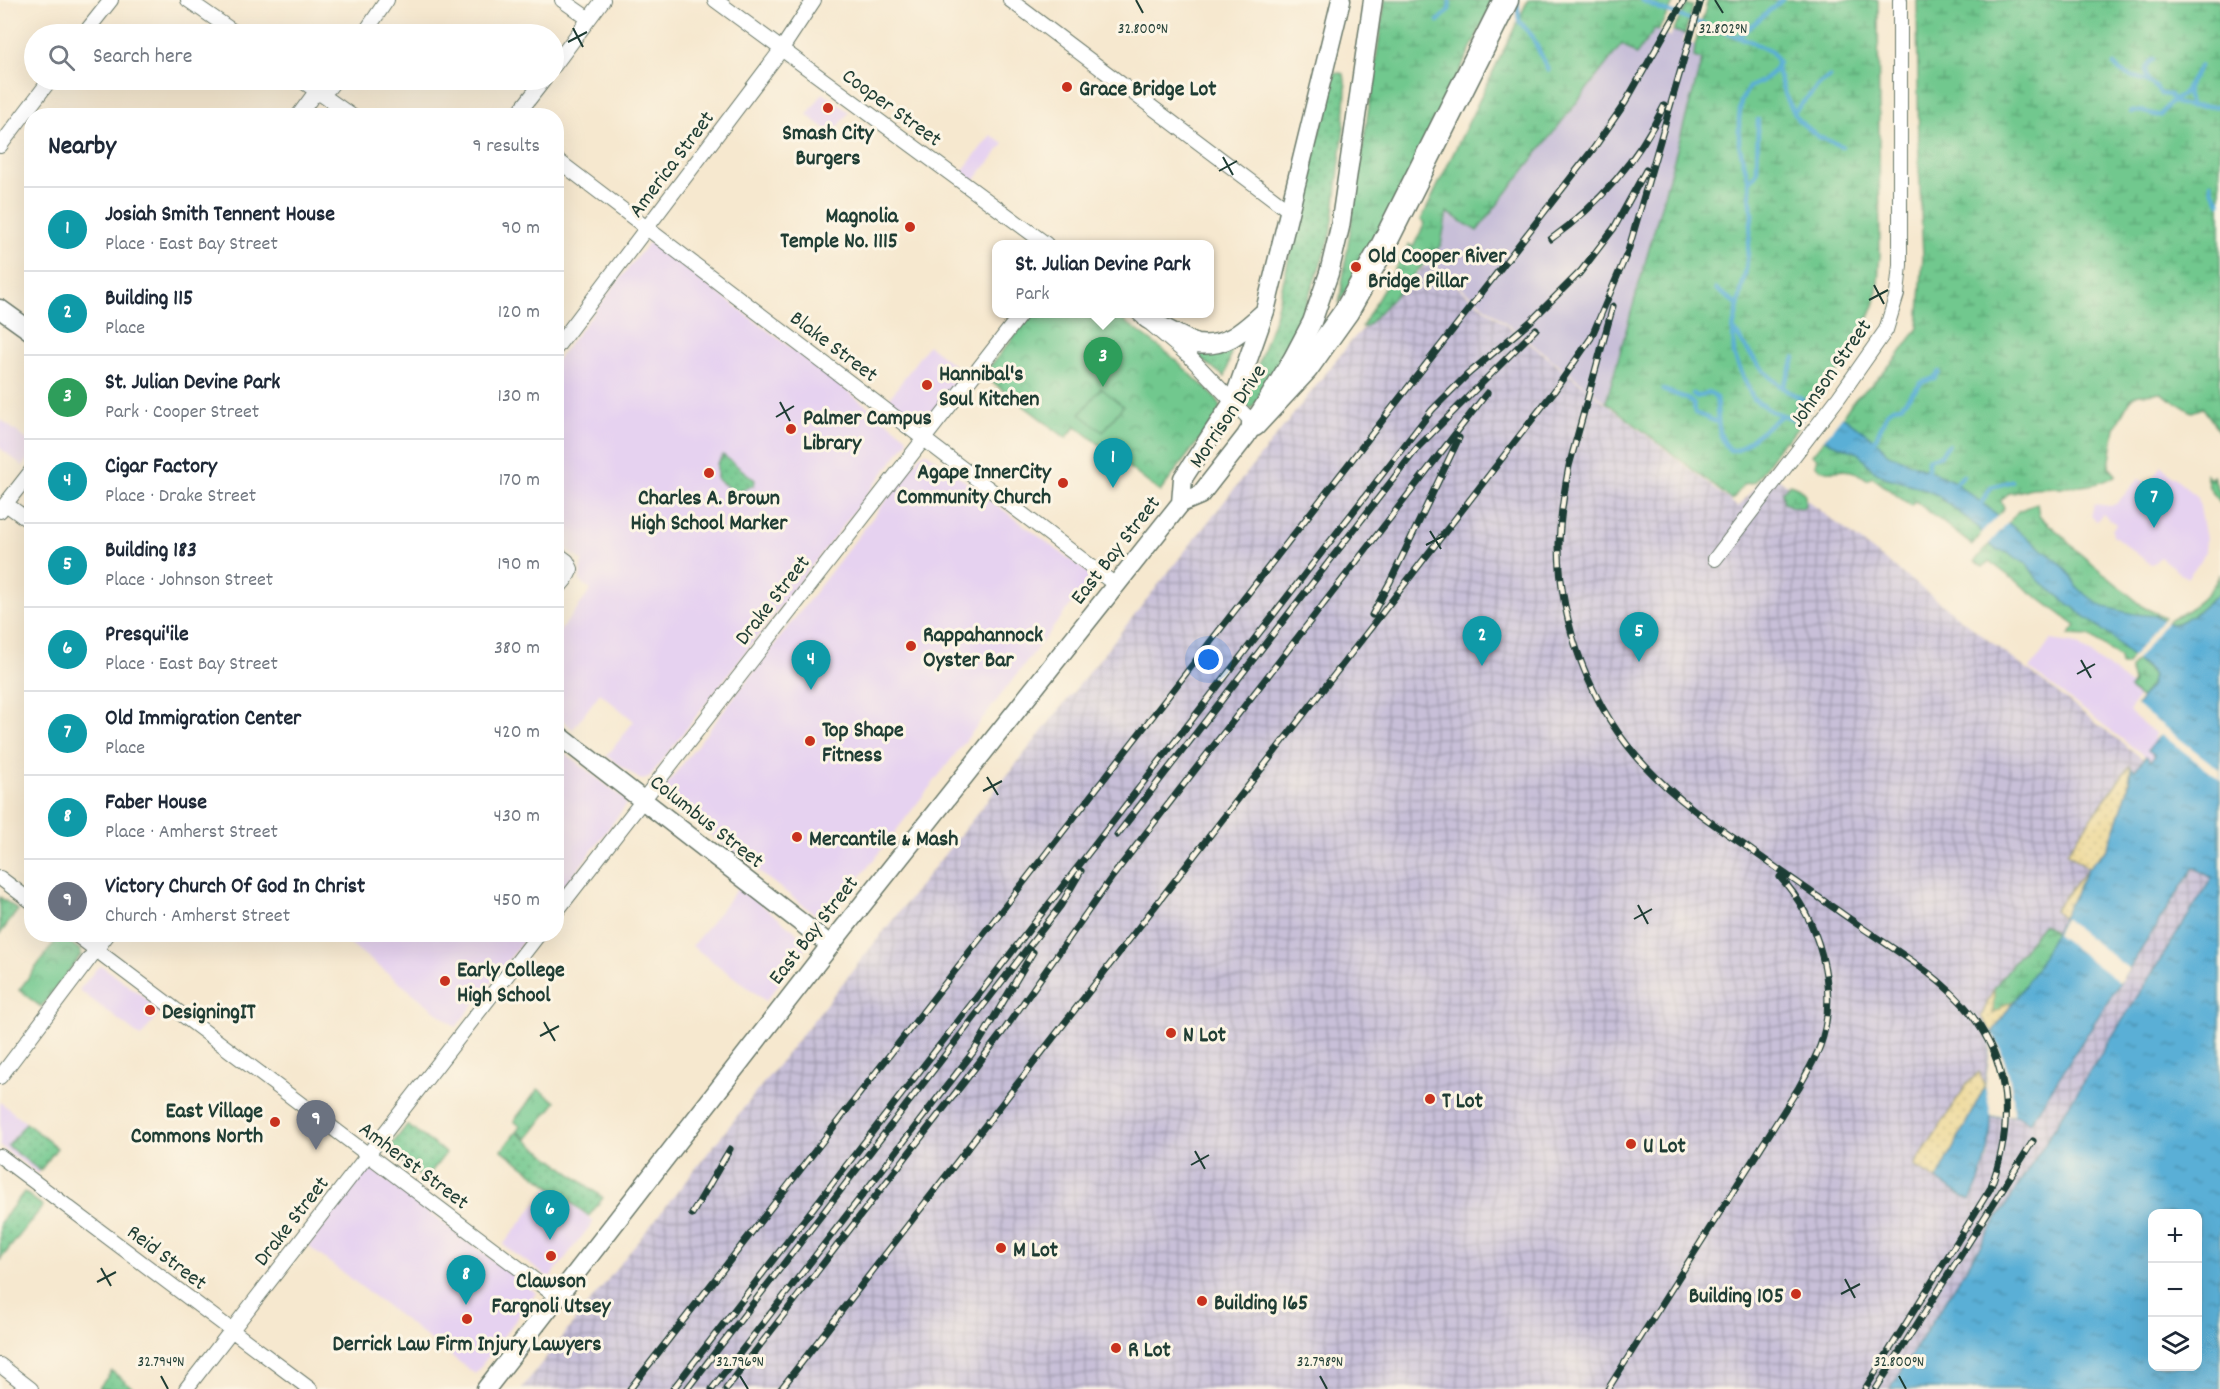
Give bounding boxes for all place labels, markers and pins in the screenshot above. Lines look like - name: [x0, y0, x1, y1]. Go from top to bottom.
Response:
- place label: Grace Bridge Lot: [1079, 75, 1217, 106]
- marker: Grace Bridge Lot: [1060, 80, 1074, 94]
- marker: Smash City Burgers: [821, 101, 835, 115]
- place label: Smash City Burgers: [782, 119, 875, 175]
- place label: Magnolia Temple No. 1115: [780, 202, 899, 258]
- marker: Magnolia Temple No. 1115: [903, 220, 917, 234]
- place label: Old Cooper River Bridge Pillar: [1368, 242, 1507, 298]
- marker: Old Cooper River Bridge Pillar: [1349, 260, 1363, 274]
- pin: 3: [1084, 338, 1122, 387]
- place label: Hannibal's Soul Kitchen: [939, 360, 1039, 416]
- marker: Hannibal's Soul Kitchen: [920, 378, 934, 392]
- place label: Palmer Campus Library: [803, 404, 932, 460]
- marker: Palmer Campus Library: [784, 422, 798, 436]
- pin: 1: [1094, 438, 1132, 488]
- place label: Agape InnerCity Community Church: [897, 458, 1052, 514]
- marker: Charles A. Brown High School Marker: [702, 466, 716, 480]
- marker: Agape InnerCity Community Church: [1056, 476, 1070, 490]
- pin: 7: [2134, 478, 2174, 528]
- place label: Charles A. Brown High School Marker: [631, 484, 788, 540]
- pin: 5: [1620, 612, 1658, 662]
- pin: 2: [1462, 616, 1502, 666]
- place label: Rappahannock Oyster Bar: [923, 621, 1043, 677]
- marker: Rappahannock Oyster Bar: [904, 639, 918, 653]
- pin: 4: [792, 640, 830, 690]
- place label: Top Shape Fitness: [822, 716, 904, 772]
- marker: Top Shape Fitness: [803, 734, 817, 748]
- place label: Mercantile & Mash: [809, 825, 958, 856]
- marker: Mercantile & Mash: [790, 830, 804, 844]
- place label: Early College High School: [457, 956, 565, 1012]
- marker: Early College High School: [438, 974, 452, 988]
- place label: DesigningIT: [162, 998, 256, 1029]
- marker: DesigningIT: [143, 1003, 157, 1017]
- place label: N Lot: [1183, 1021, 1227, 1052]
- marker: N Lot: [1164, 1026, 1178, 1040]
- place label: T Lot: [1442, 1087, 1484, 1118]
- marker: T Lot: [1423, 1092, 1437, 1106]
- place label: East Village Commons North: [131, 1097, 263, 1153]
- pin: 9: [296, 1100, 336, 1150]
- marker: East Village Commons North: [268, 1115, 282, 1129]
- place label: U Lot: [1643, 1132, 1686, 1163]
- marker: U Lot: [1624, 1137, 1638, 1151]
- pin: 6: [530, 1190, 570, 1240]
- place label: M Lot: [1013, 1236, 1059, 1267]
- marker: M Lot: [994, 1241, 1008, 1255]
- marker: Clawson Fargnoli Utsey: [544, 1249, 558, 1263]
- pin: 8: [446, 1256, 486, 1305]
- place label: Clawson Fargnoli Utsey: [492, 1267, 611, 1323]
- place label: Building 105: [1689, 1282, 1784, 1313]
- marker: Building 105: [1789, 1287, 1803, 1301]
- place label: Building 165: [1214, 1289, 1308, 1320]
- marker: Building 165: [1195, 1294, 1209, 1308]
- marker: Derrick Law Firm Injury Lawyers: [460, 1312, 474, 1326]
- place label: Derrick Law Firm Injury Lawyers: [333, 1330, 601, 1361]
- place label: R Lot: [1128, 1336, 1172, 1367]
- marker: R Lot: [1109, 1341, 1123, 1355]

